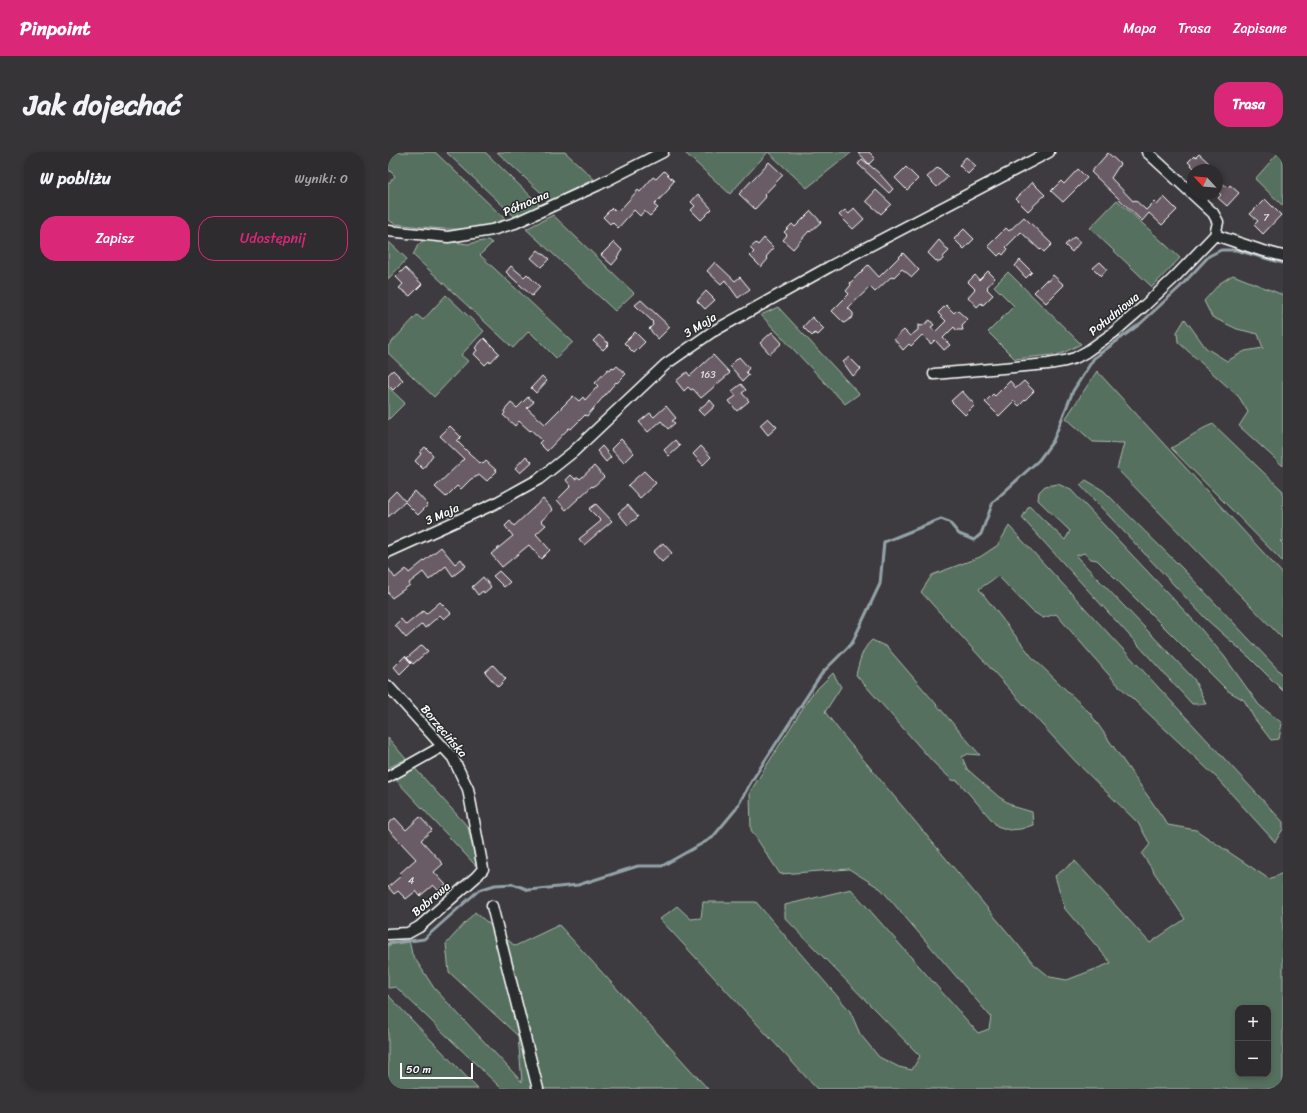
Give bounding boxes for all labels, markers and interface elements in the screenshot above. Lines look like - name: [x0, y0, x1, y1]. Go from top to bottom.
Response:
- text: Pinpoint: [20, 12, 91, 45]
- text: Mapa: [1123, 16, 1156, 41]
- text: Trasa: [1178, 16, 1211, 41]
- text: Zapisane: [1233, 16, 1287, 41]
- text: Jak dojechać: [24, 80, 181, 129]
- button: Trasa: [1214, 82, 1283, 127]
- text: W pobliżu: [40, 163, 111, 193]
- north arrow: [1187, 164, 1223, 200]
- text: Wyniki: 0: [295, 167, 348, 190]
- street label: Północna: [499, 183, 553, 223]
- house number: 7: [1263, 209, 1270, 227]
- button: Zapisz: [40, 216, 190, 261]
- button: Udostępnij: [198, 216, 348, 261]
- street label: Południowa: [1084, 286, 1145, 342]
- street label: 3 Maja: [679, 306, 722, 344]
- house number: 163: [700, 366, 716, 384]
- street label: 3 Maja: [421, 496, 464, 531]
- street label: Borzęcińska: [415, 699, 473, 763]
- house number: 4: [408, 872, 414, 890]
- street label: Bobrowa: [406, 876, 456, 922]
- map controls: [1235, 1005, 1271, 1077]
- button: +: [1235, 1005, 1271, 1041]
- button: −: [1235, 1041, 1271, 1077]
- text: 50 m: [406, 1060, 431, 1079]
- scale bar: [400, 1061, 473, 1080]

